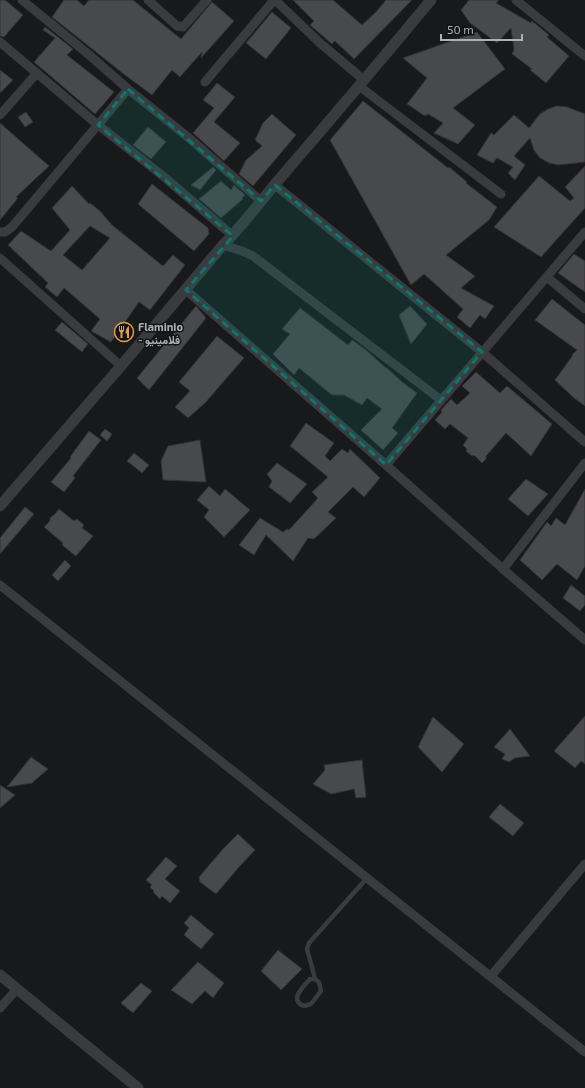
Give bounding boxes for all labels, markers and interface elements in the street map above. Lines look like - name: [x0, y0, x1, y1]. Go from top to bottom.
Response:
- scale bar: [441, 16, 522, 42]
- text: 50 m: [447, 22, 474, 36]
- place label: Flaminio - فلامينيو: [138, 320, 183, 347]
- restaurant icon: Flaminio - فلامينيو: [113, 321, 135, 343]

